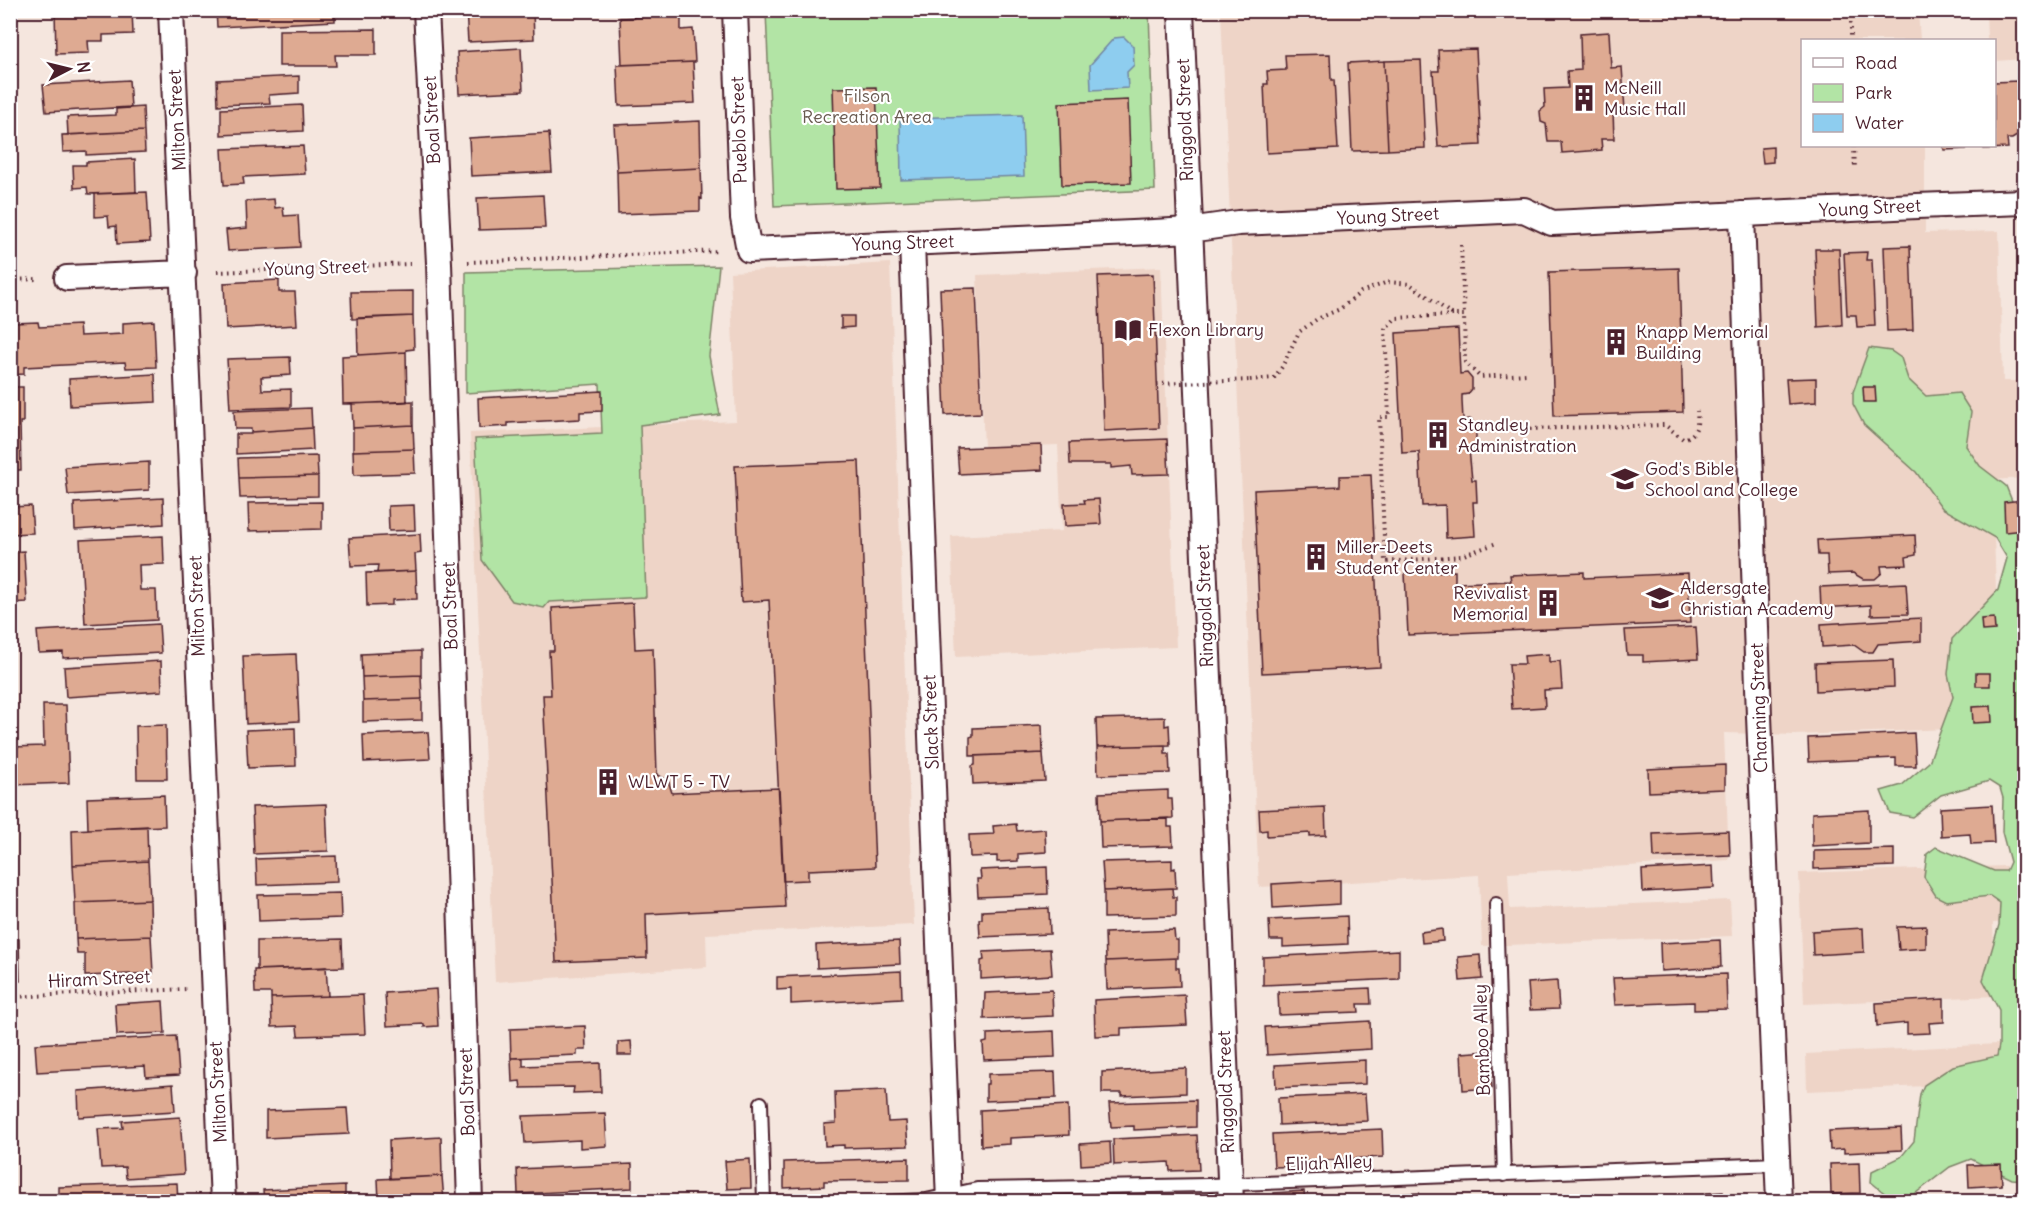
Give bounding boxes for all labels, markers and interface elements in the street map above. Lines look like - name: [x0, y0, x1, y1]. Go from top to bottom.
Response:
- north arrow: [39, 39, 99, 99]
- legend: [1801, 39, 1996, 147]
- text: Road: [1855, 51, 1898, 74]
- street label: Ringgold Street: [1171, 58, 1198, 182]
- text: N: [73, 60, 94, 74]
- street label: Milton Street: [162, 69, 191, 171]
- street label: Boal Street: [418, 75, 445, 165]
- street label: Pueblo Street: [725, 76, 752, 184]
- place label: McNeill Music Hall: [1604, 76, 1686, 120]
- text: Park: [1855, 81, 1892, 104]
- building icon: McNeill Music Hall: [1569, 83, 1599, 113]
- park label: Filson Recreation Area: [802, 84, 932, 128]
- text: Water: [1855, 111, 1905, 134]
- street label: Young Street: [1818, 193, 1922, 222]
- street label: Young Street: [1336, 201, 1440, 230]
- street label: Young Street: [852, 229, 954, 256]
- street label: Young Street: [265, 254, 367, 281]
- library icon: Flexon Library: [1113, 315, 1143, 345]
- place label: Flexon Library: [1148, 318, 1264, 341]
- place label: Knapp Memorial Building: [1636, 320, 1768, 364]
- building icon: Knapp Memorial Building: [1601, 327, 1631, 357]
- place label: Standley Administration: [1458, 413, 1577, 457]
- building icon: Standley Administration: [1423, 420, 1453, 450]
- place label: God's Bible School and College: [1645, 457, 1798, 501]
- school or university icon: God's Bible School and College: [1610, 464, 1640, 494]
- place label: Miller-Deets Student Center: [1336, 535, 1458, 579]
- building icon: Miller-Deets Student Center: [1301, 542, 1331, 572]
- street label: Ringgold Street: [1191, 544, 1218, 668]
- street label: Milton Street: [183, 555, 210, 657]
- street label: Boal Street: [436, 561, 463, 651]
- place label: Aldersgate Christian Academy: [1680, 576, 1834, 620]
- place label: Revivalist Memorial: [1452, 581, 1528, 625]
- school or university icon: Aldersgate Christian Academy: [1645, 583, 1675, 613]
- building icon: Revivalist Memorial: [1533, 588, 1563, 618]
- street label: Channing Street: [1745, 643, 1772, 773]
- street label: Slack Street: [917, 674, 944, 770]
- building icon: WLWT 5 - TV: [593, 767, 623, 797]
- place label: WLWT 5 - TV: [628, 770, 730, 793]
- street label: Hiram Street: [47, 964, 151, 993]
- street label: Bamboo Alley: [1468, 984, 1495, 1096]
- street label: Ringgold Street: [1212, 1030, 1239, 1154]
- street label: Milton Street: [203, 1041, 232, 1143]
- street label: Boal Street: [453, 1047, 480, 1137]
- street label: Elijah Alley: [1285, 1149, 1373, 1176]

